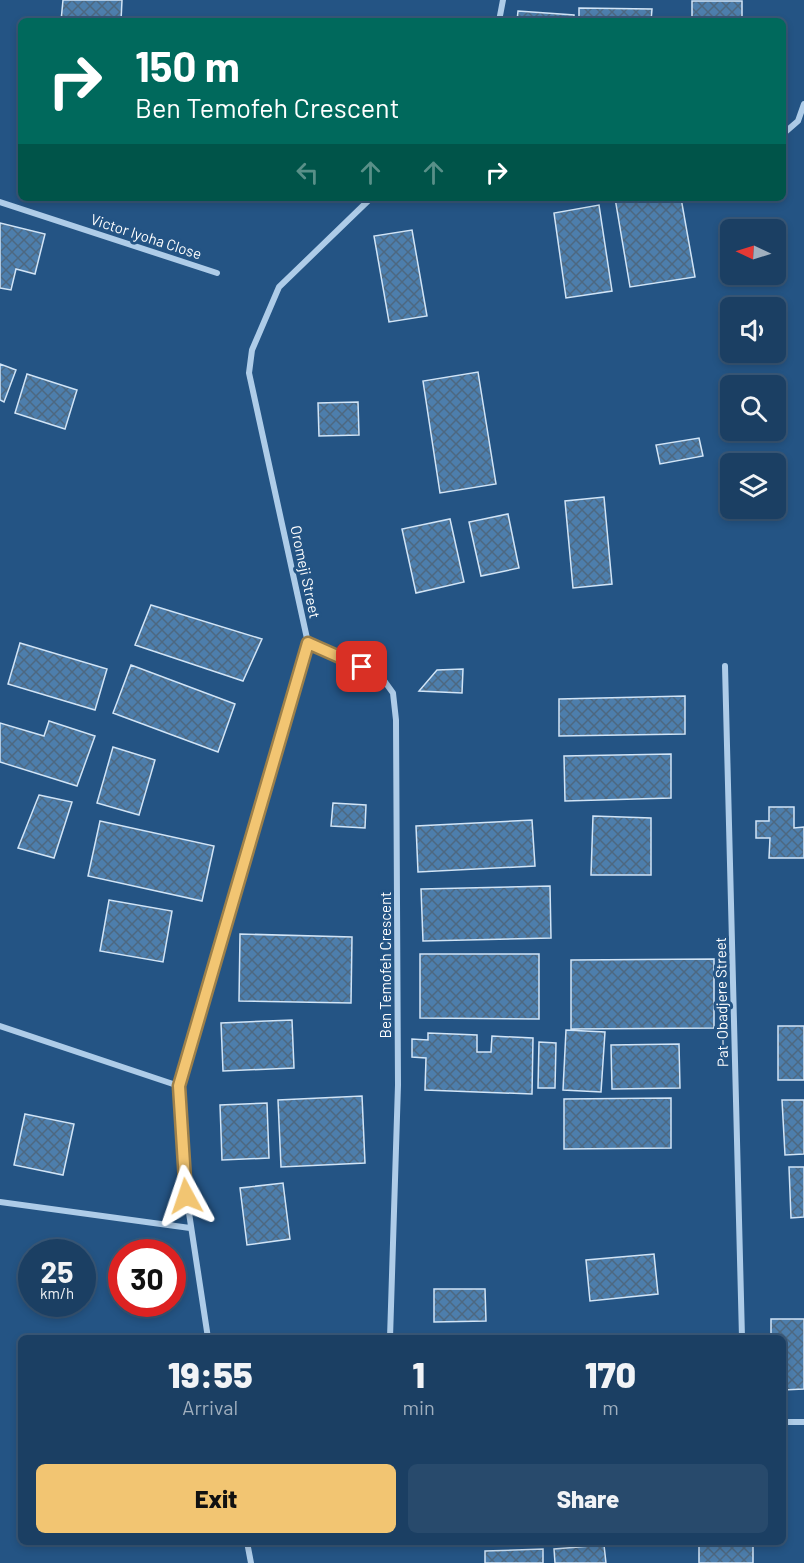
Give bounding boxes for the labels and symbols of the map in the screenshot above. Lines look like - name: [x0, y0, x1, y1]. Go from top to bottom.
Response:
- street label: Victor Iyoha Close: [88, 210, 204, 262]
- north arrow: [720, 219, 786, 285]
- street label: Oromeji Street: [287, 524, 325, 620]
- pin: [336, 641, 387, 692]
- street label: Ben Temofeh Crescent: [376, 892, 394, 1038]
- street label: Pat-Obadjere Street: [711, 937, 731, 1067]
- position arrow: [154, 1164, 218, 1228]
- speed limit sign: 30: [108, 1239, 186, 1317]

